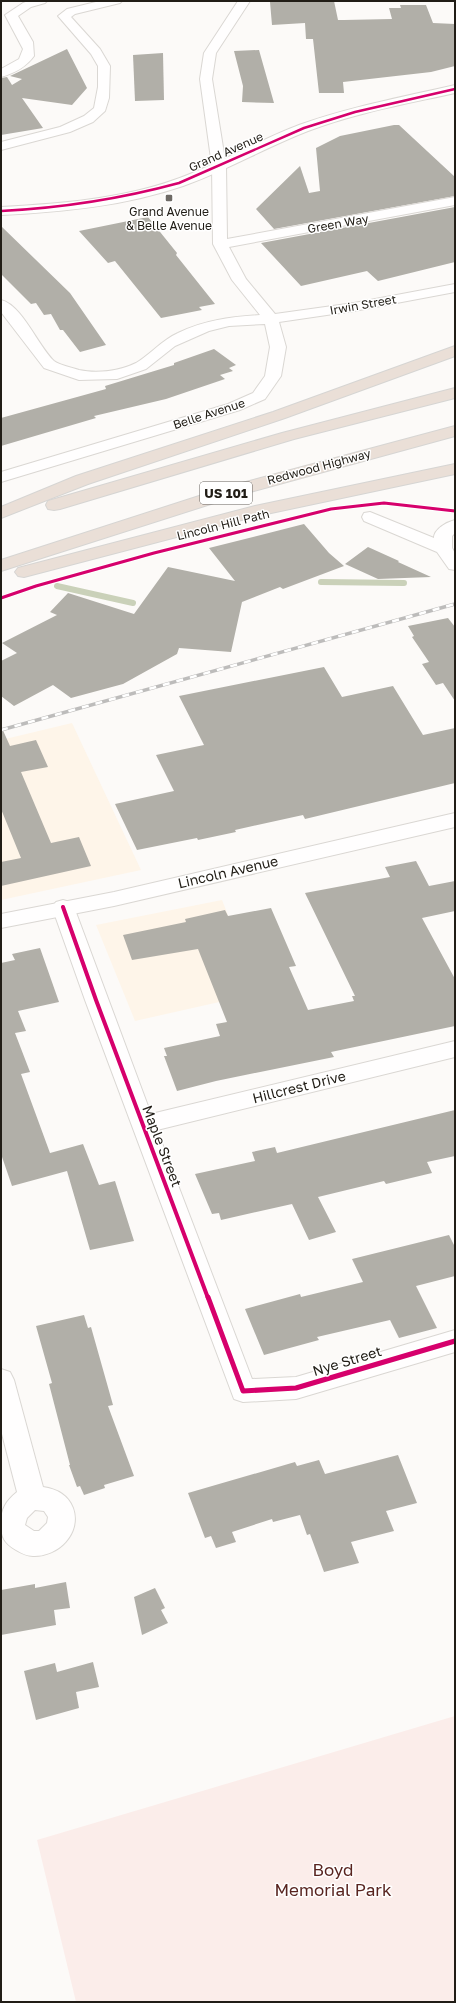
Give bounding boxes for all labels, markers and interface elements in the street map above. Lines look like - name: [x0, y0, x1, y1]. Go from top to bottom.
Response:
- street label: Grand Avenue: [186, 128, 265, 175]
- marker: Grand Avenue & Belle Avenue: [164, 193, 174, 203]
- place label: Grand Avenue & Belle Avenue: [126, 204, 212, 233]
- street label: Green Way: [306, 211, 370, 236]
- street label: Irwin Street: [328, 291, 398, 318]
- street label: Belle Avenue: [171, 395, 247, 432]
- street label: Redwood Highway: [266, 445, 373, 488]
- road number: US 101: [200, 482, 252, 504]
- street label: Lincoln Hill Path: [175, 506, 271, 543]
- street label: Lincoln Avenue: [176, 852, 280, 891]
- street label: Hillcrest Drive: [250, 1067, 347, 1106]
- street label: Maple Street: [139, 1103, 186, 1189]
- street label: Nye Street: [310, 1342, 383, 1379]
- park label: Boyd Memorial Park: [274, 1859, 392, 1900]

